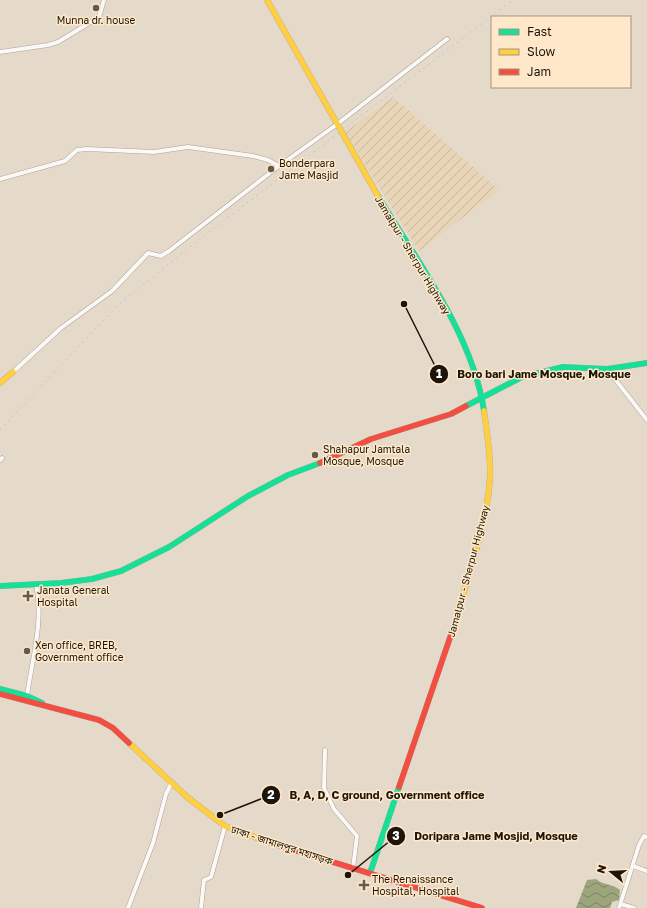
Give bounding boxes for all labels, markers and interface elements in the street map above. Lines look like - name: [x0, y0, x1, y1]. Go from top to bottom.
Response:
- marker: Munna dr. house: [91, 3, 101, 13]
- place label: Munna dr. house: [57, 14, 136, 26]
- legend: [491, 16, 631, 88]
- text: Fast: [527, 24, 552, 39]
- text: Slow: [527, 44, 555, 59]
- text: Jam: [527, 64, 551, 79]
- place label: Bonderpara Jame Masjid: [279, 157, 338, 181]
- marker: Bonderpara Jame Masjid: [266, 164, 276, 174]
- street label: Jamalpur - Sherpur Highway: [373, 194, 453, 317]
- callout: Boro bari Jame Mosque, Mosque: [429, 362, 639, 385]
- text: 1: [436, 366, 442, 381]
- text: Boro bari Jame Mosque, Mosque: [457, 367, 631, 380]
- place label: Shahapur Jamtala Mosque, Mosque: [323, 443, 410, 467]
- marker: Shahapur Jamtala Mosque, Mosque: [310, 450, 320, 460]
- street label: Jamalpur - Sherpur Highway: [445, 503, 492, 638]
- place label: Janata General Hospital: [37, 584, 110, 608]
- marker: Janata General Hospital: [22, 590, 34, 602]
- place label: Xen office, BREB, Government office: [35, 639, 124, 663]
- marker: Xen office, BREB, Government office: [22, 646, 32, 656]
- callout: B, A, D, C ground, Government office: [261, 783, 492, 806]
- text: 2: [267, 787, 275, 802]
- text: B, A, D, C ground, Government office: [289, 788, 485, 801]
- street label: ঢাকা - জামালপুর মহাসড়ক: [228, 823, 335, 868]
- callout: Doripara Jame Mosjid, Mosque: [386, 825, 586, 848]
- text: 3: [392, 828, 400, 843]
- text: Doripara Jame Mosjid, Mosque: [414, 829, 578, 842]
- north arrow: [591, 852, 631, 892]
- text: N: [594, 863, 608, 875]
- place label: The Renaissance Hospital, Hospital: [372, 873, 459, 897]
- marker: The Renaissance Hospital, Hospital: [359, 880, 369, 890]

